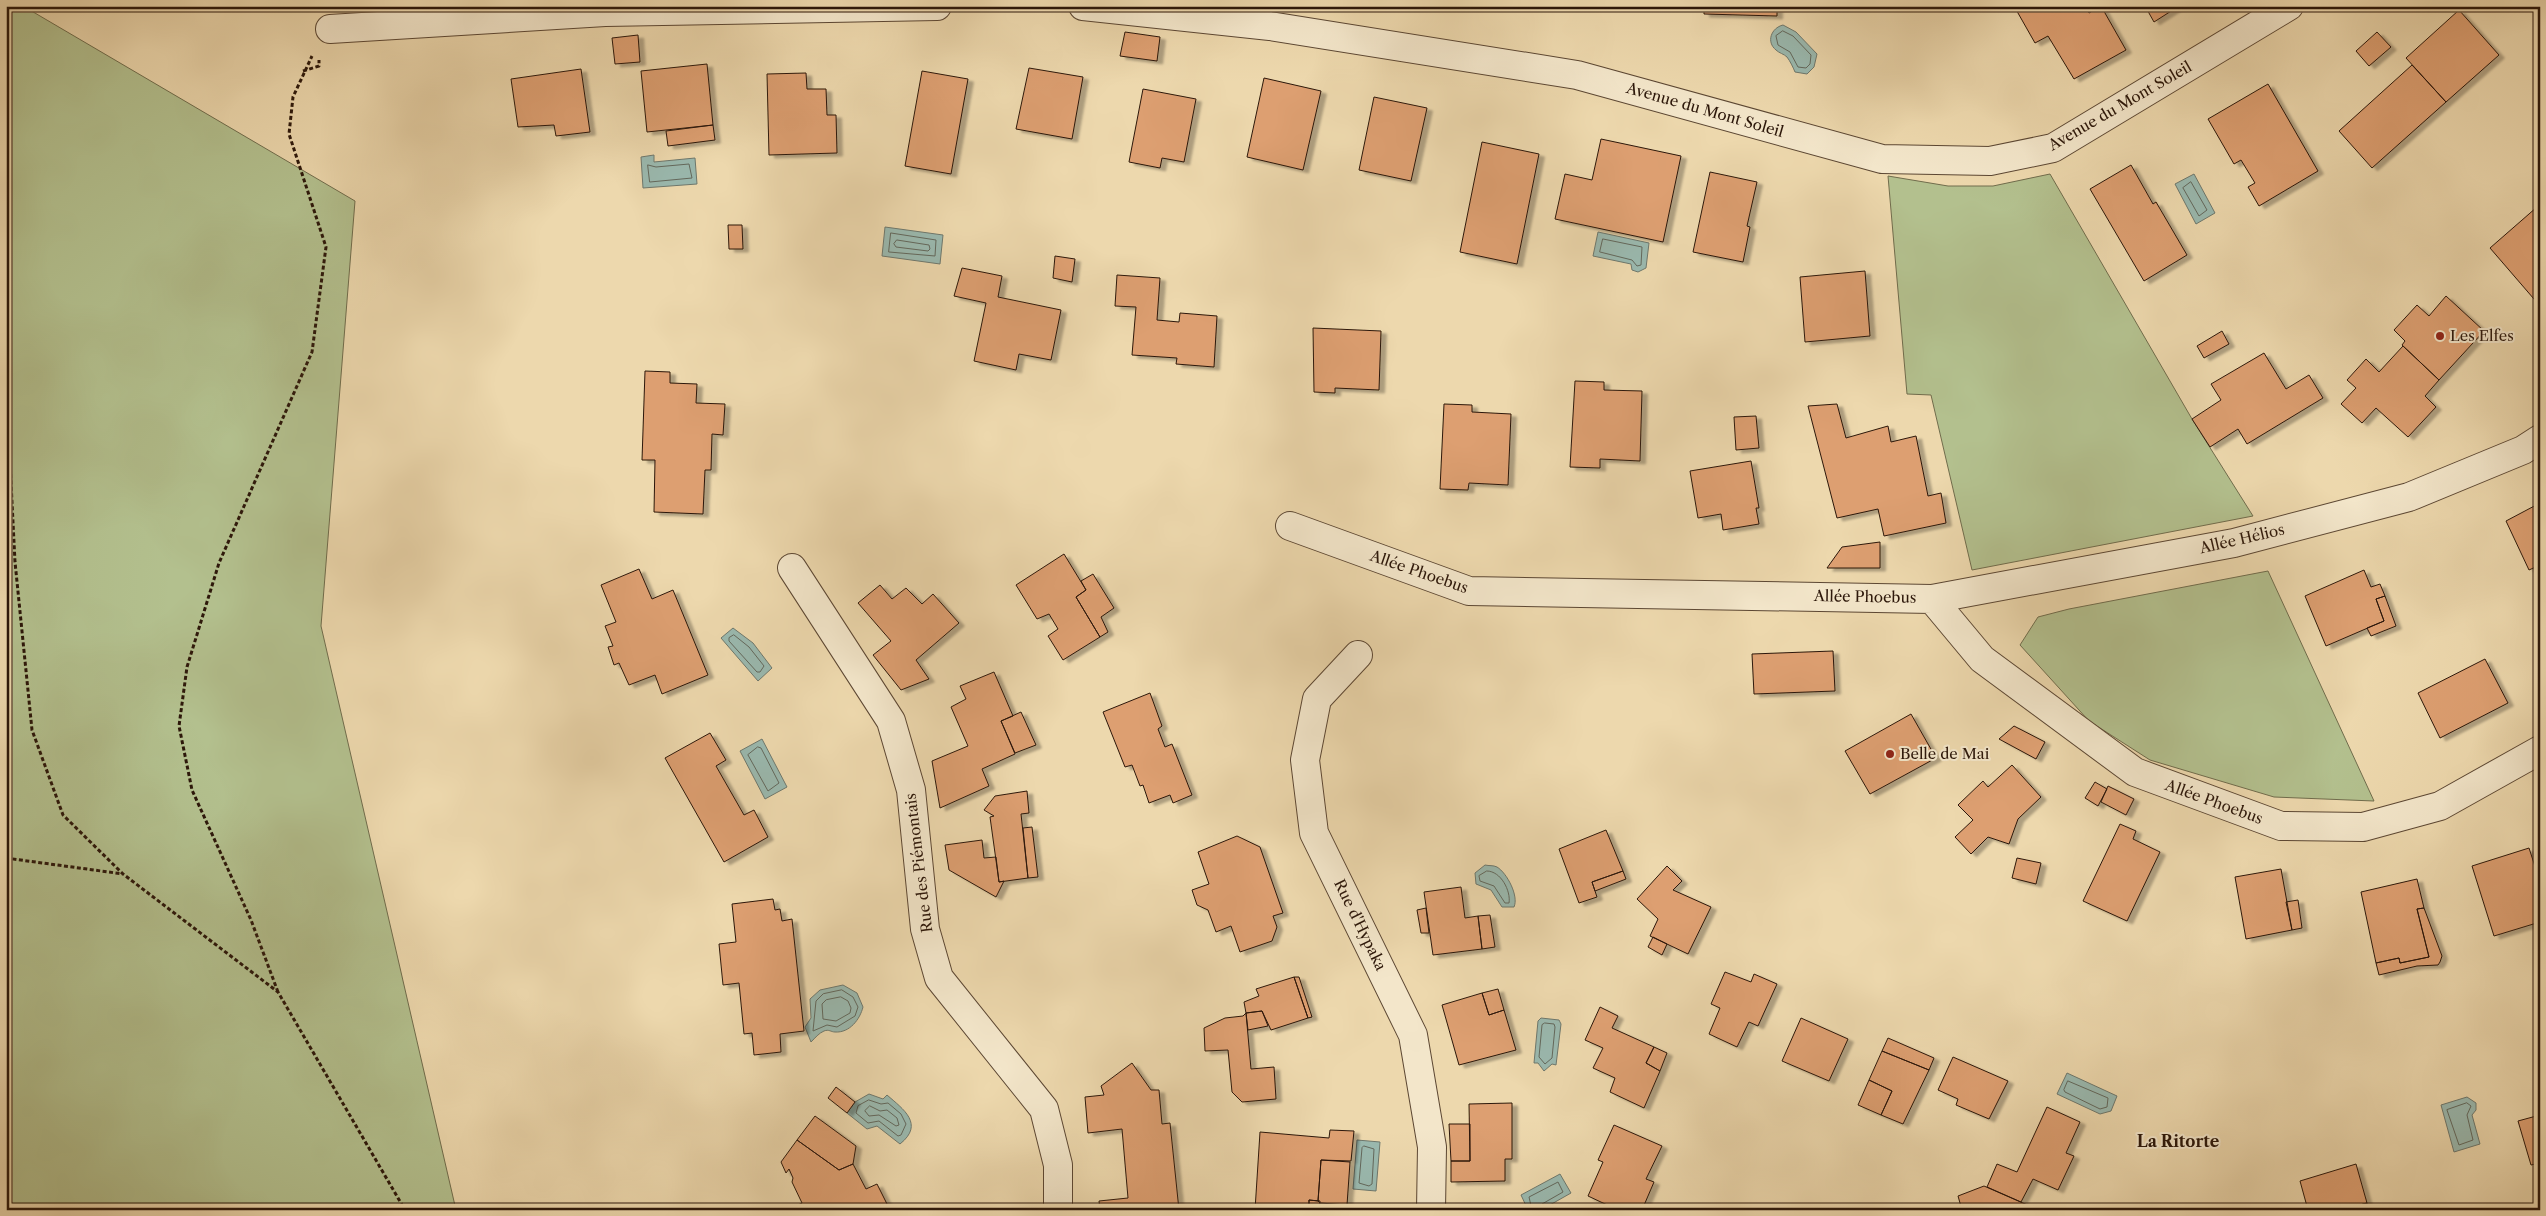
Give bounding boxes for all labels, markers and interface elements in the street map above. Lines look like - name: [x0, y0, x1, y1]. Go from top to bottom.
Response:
- street label: Avenue du Mont Soleil: [2044, 56, 2195, 155]
- street label: Avenue du Mont Soleil: [1623, 78, 1786, 141]
- place label: Les Elfes: [2450, 326, 2514, 345]
- marker: Les Elfes: [2434, 330, 2446, 342]
- street label: Allée Hélios: [2197, 520, 2286, 558]
- street label: Allée Phoebus: [1367, 546, 1471, 597]
- street label: Allée Phoebus: [1813, 586, 1916, 607]
- place label: Belle de Mai: [1900, 744, 1990, 763]
- marker: Belle de Mai: [1884, 748, 1896, 760]
- street label: Allée Phoebus: [2162, 775, 2266, 828]
- street label: Rue des Piémontais: [901, 792, 936, 934]
- street label: Rue d'Hypaka: [1330, 876, 1391, 974]
- district label: La Ritorte: [2137, 1131, 2220, 1151]

